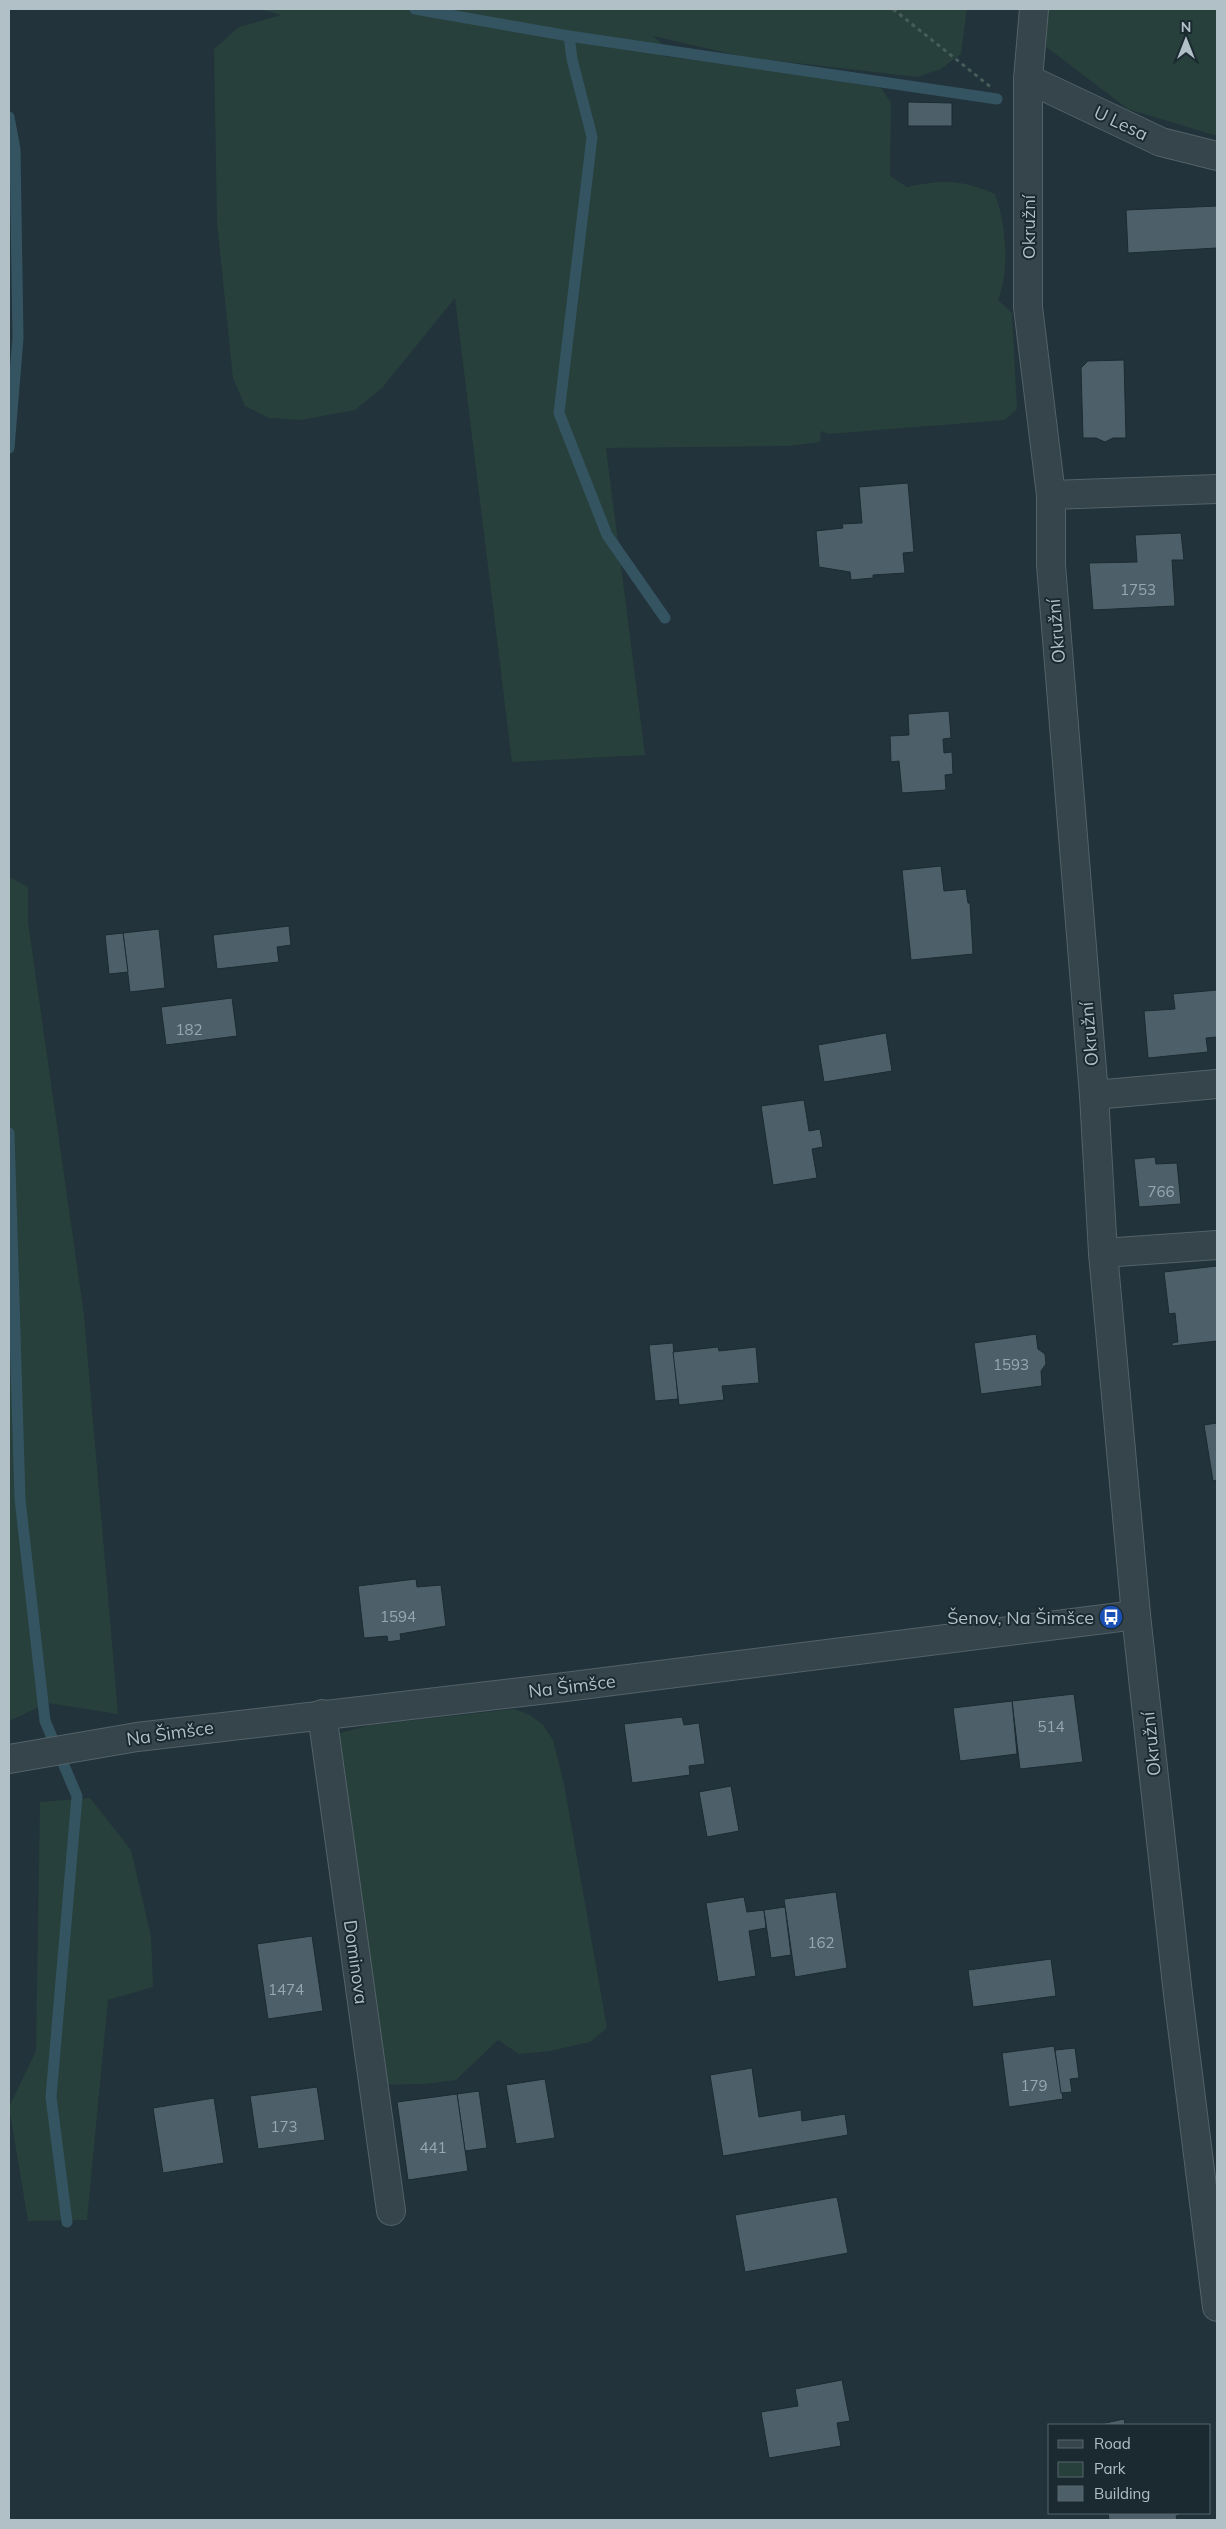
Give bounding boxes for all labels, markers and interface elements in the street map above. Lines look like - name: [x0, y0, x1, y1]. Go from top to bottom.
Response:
- north arrow: [1161, 15, 1211, 65]
- text: N: [1181, 18, 1191, 36]
- street label: U Lesa: [1090, 101, 1152, 145]
- street label: Okružní: [1017, 193, 1040, 259]
- house number: 1753: [1120, 580, 1156, 599]
- street label: Okružní: [1042, 596, 1070, 664]
- street label: Okružní: [1075, 999, 1103, 1067]
- house number: 182: [175, 1020, 203, 1039]
- house number: 766: [1147, 1182, 1175, 1201]
- house number: 1593: [993, 1355, 1029, 1374]
- bus stop icon: Šenov, Na Šimšce: [1098, 1604, 1124, 1630]
- place label: Šenov, Na Šimšce: [947, 1606, 1094, 1629]
- house number: 1594: [380, 1607, 416, 1626]
- street label: Na Šimšce: [527, 1669, 617, 1703]
- street label: Okružní: [1136, 1709, 1166, 1777]
- street label: Na Šimšce: [125, 1716, 215, 1750]
- house number: 514: [1037, 1717, 1065, 1736]
- street label: Dominova: [339, 1918, 373, 2006]
- house number: 162: [807, 1933, 835, 1952]
- house number: 1474: [268, 1980, 304, 1999]
- house number: 179: [1020, 2076, 1048, 2095]
- house number: 173: [270, 2117, 298, 2136]
- house number: 441: [419, 2138, 447, 2157]
- legend: [1048, 2424, 1211, 2514]
- text: Road: [1094, 2434, 1131, 2453]
- text: Park: [1094, 2459, 1126, 2478]
- text: Building: [1094, 2484, 1150, 2503]

